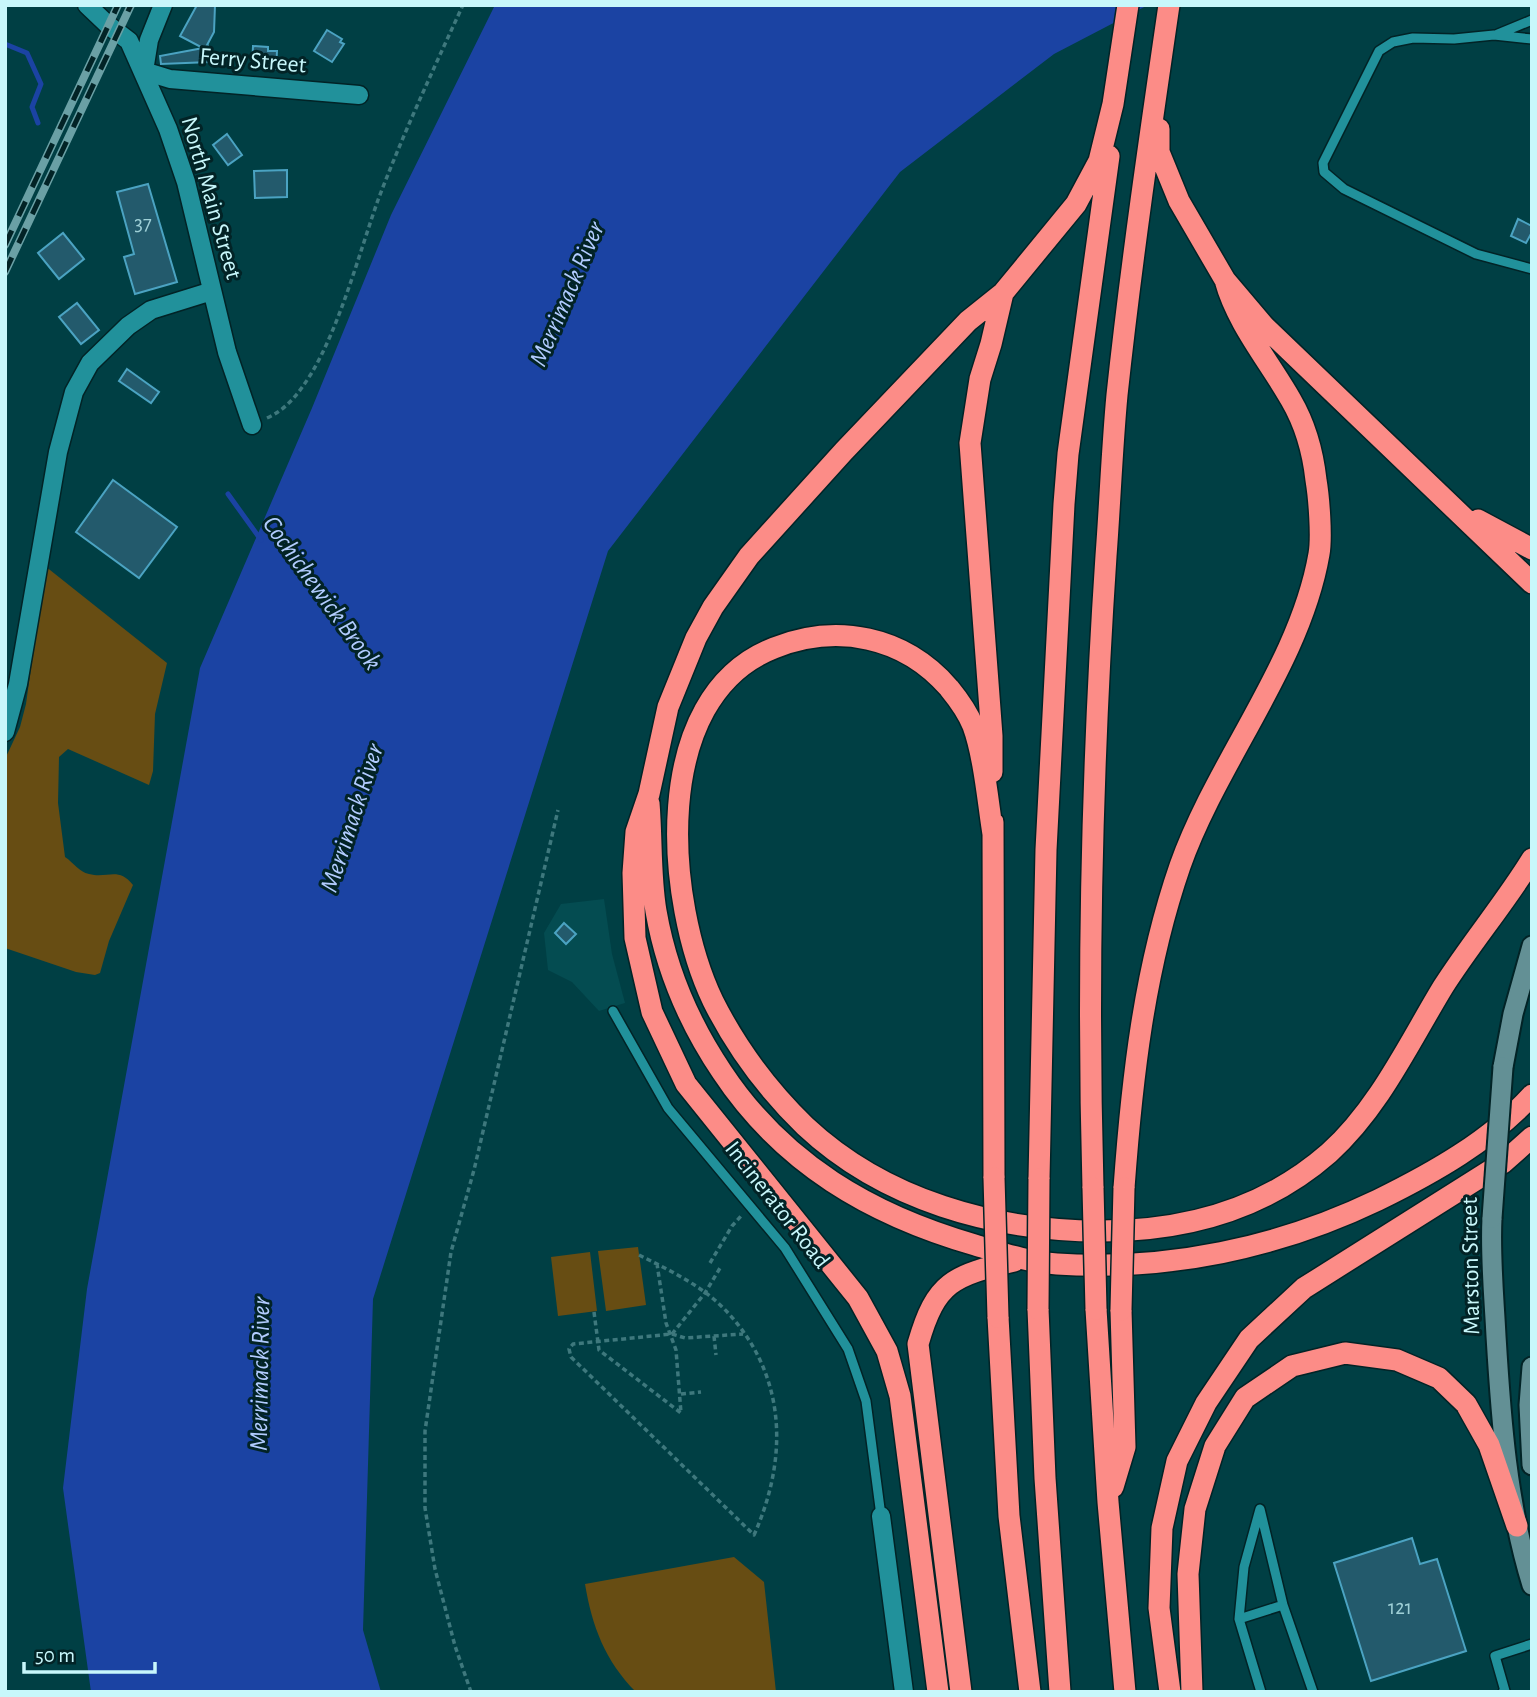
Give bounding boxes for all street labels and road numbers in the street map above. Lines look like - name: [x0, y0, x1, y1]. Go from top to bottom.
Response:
- street label: Ferry Street: [199, 44, 308, 78]
- street label: North Main Street: [176, 114, 246, 282]
- street label: Incinerator Road: [720, 1137, 834, 1273]
- street label: Marston Street: [1458, 1197, 1484, 1335]

